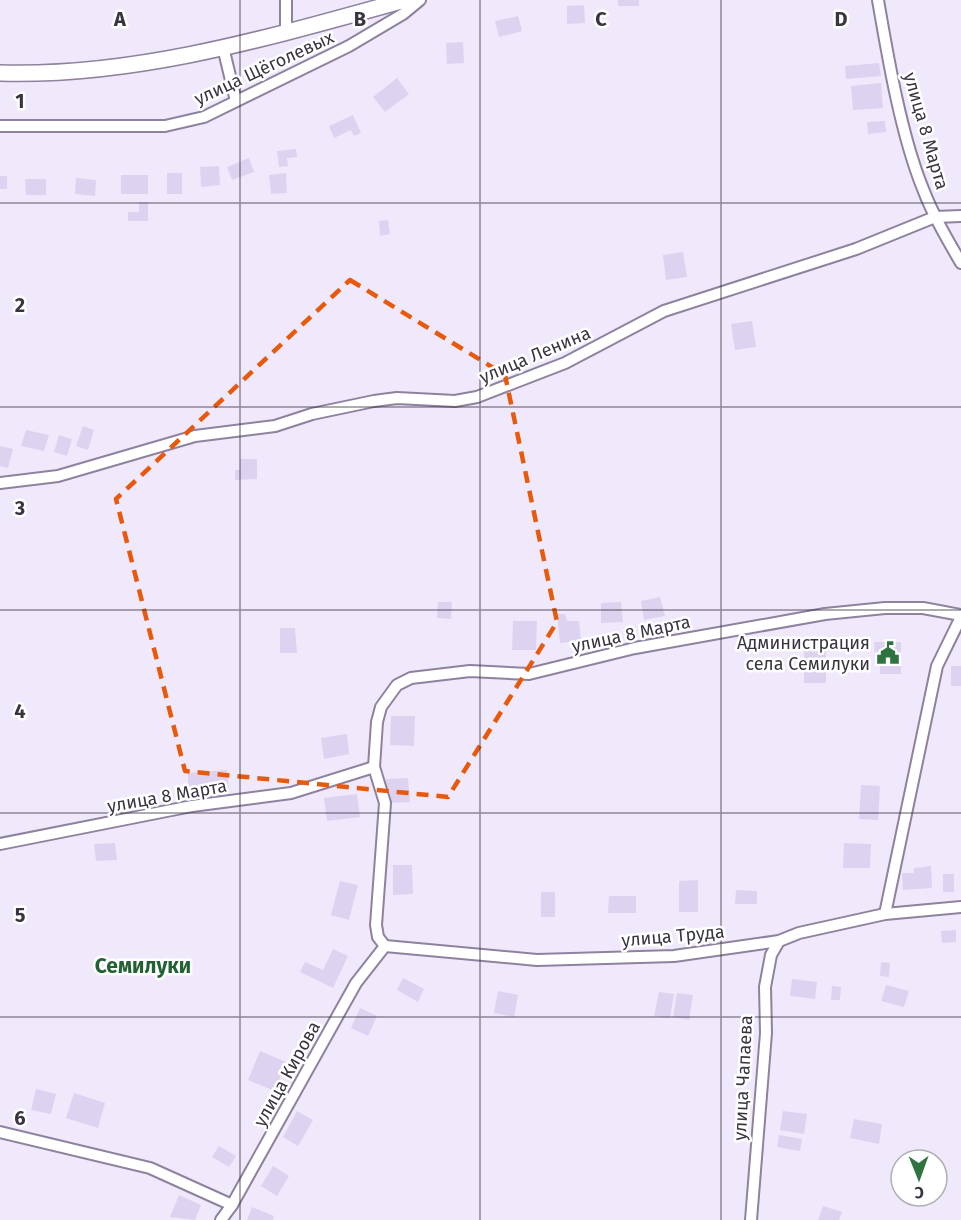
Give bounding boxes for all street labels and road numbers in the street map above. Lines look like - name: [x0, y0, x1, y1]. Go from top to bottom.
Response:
- street label: улица Щёголевых: [191, 26, 337, 110]
- street label: улица 8 Марта: [899, 70, 953, 192]
- street label: улица Ленина: [476, 322, 594, 388]
- street label: улица 8 Марта: [570, 611, 692, 657]
- street label: улица 8 Марта: [106, 775, 228, 817]
- street label: улица Труда: [621, 921, 725, 951]
- street label: улица Чапаева: [729, 1015, 757, 1141]
- street label: улица Кирова: [249, 1017, 325, 1131]

